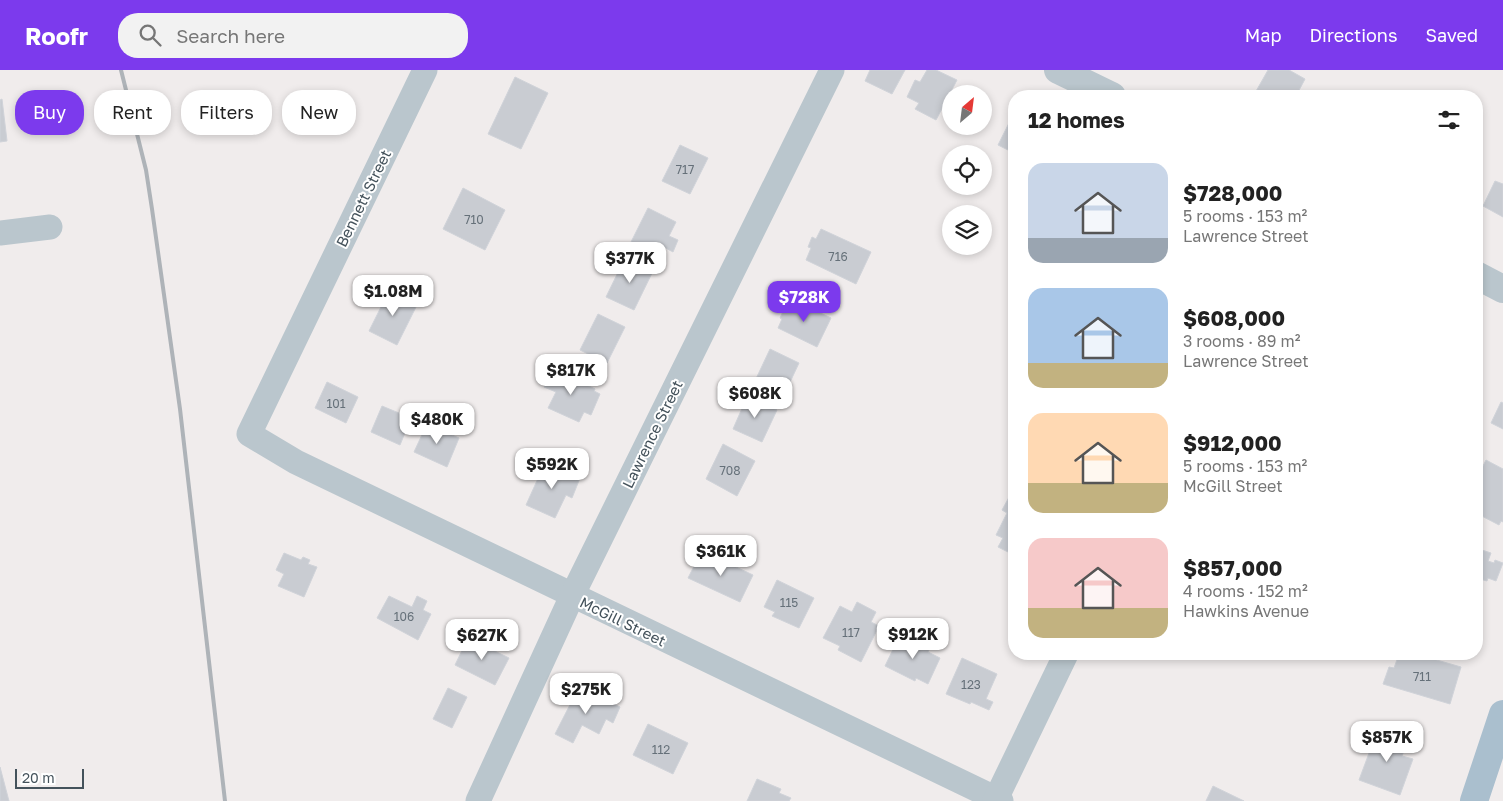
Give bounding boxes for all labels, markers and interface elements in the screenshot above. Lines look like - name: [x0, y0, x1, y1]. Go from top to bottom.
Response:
- search box: [118, 13, 468, 58]
- text: Roofr: [25, 21, 88, 50]
- icon: search: [136, 21, 164, 49]
- text: Search here: [176, 24, 285, 47]
- text: Map: [1245, 24, 1281, 46]
- text: Directions: [1309, 24, 1397, 46]
- text: Saved: [1425, 24, 1478, 46]
- north arrow: [942, 85, 992, 135]
- map controls: [942, 85, 992, 255]
- chip: Buy: [15, 90, 84, 135]
- chip: Rent: [94, 90, 171, 135]
- chip: Filters: [181, 90, 272, 135]
- chip: New: [282, 90, 356, 135]
- icon: filters: [1435, 106, 1463, 134]
- text: 12 homes: [1028, 107, 1125, 133]
- button: locate: [942, 145, 992, 195]
- street label: Bennett Street: [332, 146, 394, 250]
- house number: 717: [676, 162, 694, 177]
- text: $728,000: [1183, 180, 1282, 206]
- icon: home: [1068, 183, 1128, 243]
- button: layers: [942, 205, 992, 255]
- text: 5 rooms · 153 m²: [1183, 206, 1307, 226]
- house number: 710: [464, 212, 484, 227]
- text: Lawrence Street: [1183, 226, 1309, 246]
- pin: $377K: [595, 242, 665, 284]
- text: $377K: [605, 248, 655, 268]
- house number: 716: [828, 249, 848, 264]
- pin: $1.08M: [352, 274, 434, 317]
- pin: $728K: [769, 280, 839, 323]
- text: $1.08M: [364, 281, 422, 301]
- text: $728K: [778, 287, 830, 307]
- text: $608,000: [1183, 305, 1285, 331]
- icon: home: [1068, 308, 1128, 368]
- text: 3 rooms · 89 m²: [1183, 331, 1300, 351]
- text: Lawrence Street: [1183, 351, 1309, 371]
- pin: $817K: [536, 354, 606, 396]
- text: $817K: [546, 360, 596, 380]
- pin: $608K: [720, 376, 790, 419]
- street label: Lawrence Street: [618, 377, 686, 491]
- text: $608K: [728, 383, 782, 403]
- house number: 101: [326, 396, 346, 411]
- pin: $480K: [402, 402, 472, 445]
- text: $480K: [411, 409, 463, 429]
- text: $912,000: [1183, 430, 1282, 456]
- icon: home: [1068, 433, 1128, 493]
- pin: $592K: [517, 448, 587, 490]
- text: $592K: [526, 454, 578, 474]
- text: 5 rooms · 153 m²: [1183, 456, 1307, 476]
- house number: 708: [719, 463, 741, 478]
- text: McGill Street: [1183, 476, 1283, 496]
- pin: $361K: [686, 534, 756, 577]
- text: $361K: [696, 541, 746, 561]
- text: $857,000: [1183, 555, 1282, 581]
- icon: home: [1068, 558, 1128, 618]
- text: 4 rooms · 152 m²: [1183, 581, 1308, 601]
- street label: McGill Street: [577, 592, 669, 650]
- house number: 115: [780, 595, 798, 610]
- text: Hawkins Avenue: [1183, 601, 1309, 621]
- house number: 106: [394, 609, 414, 624]
- pin: $627K: [447, 618, 517, 661]
- pin: $912K: [878, 618, 948, 660]
- text: $912K: [888, 624, 938, 644]
- text: $627K: [457, 625, 507, 645]
- house number: 117: [842, 625, 860, 640]
- house number: 711: [1413, 669, 1431, 684]
- pin: $275K: [551, 672, 621, 715]
- house number: 123: [961, 677, 981, 692]
- text: $275K: [561, 679, 611, 699]
- pin: $857K: [1352, 720, 1422, 763]
- text: $857K: [1361, 727, 1413, 747]
- house number: 112: [652, 742, 670, 757]
- scale bar: [15, 766, 84, 789]
- text: 20 m: [22, 769, 55, 786]

